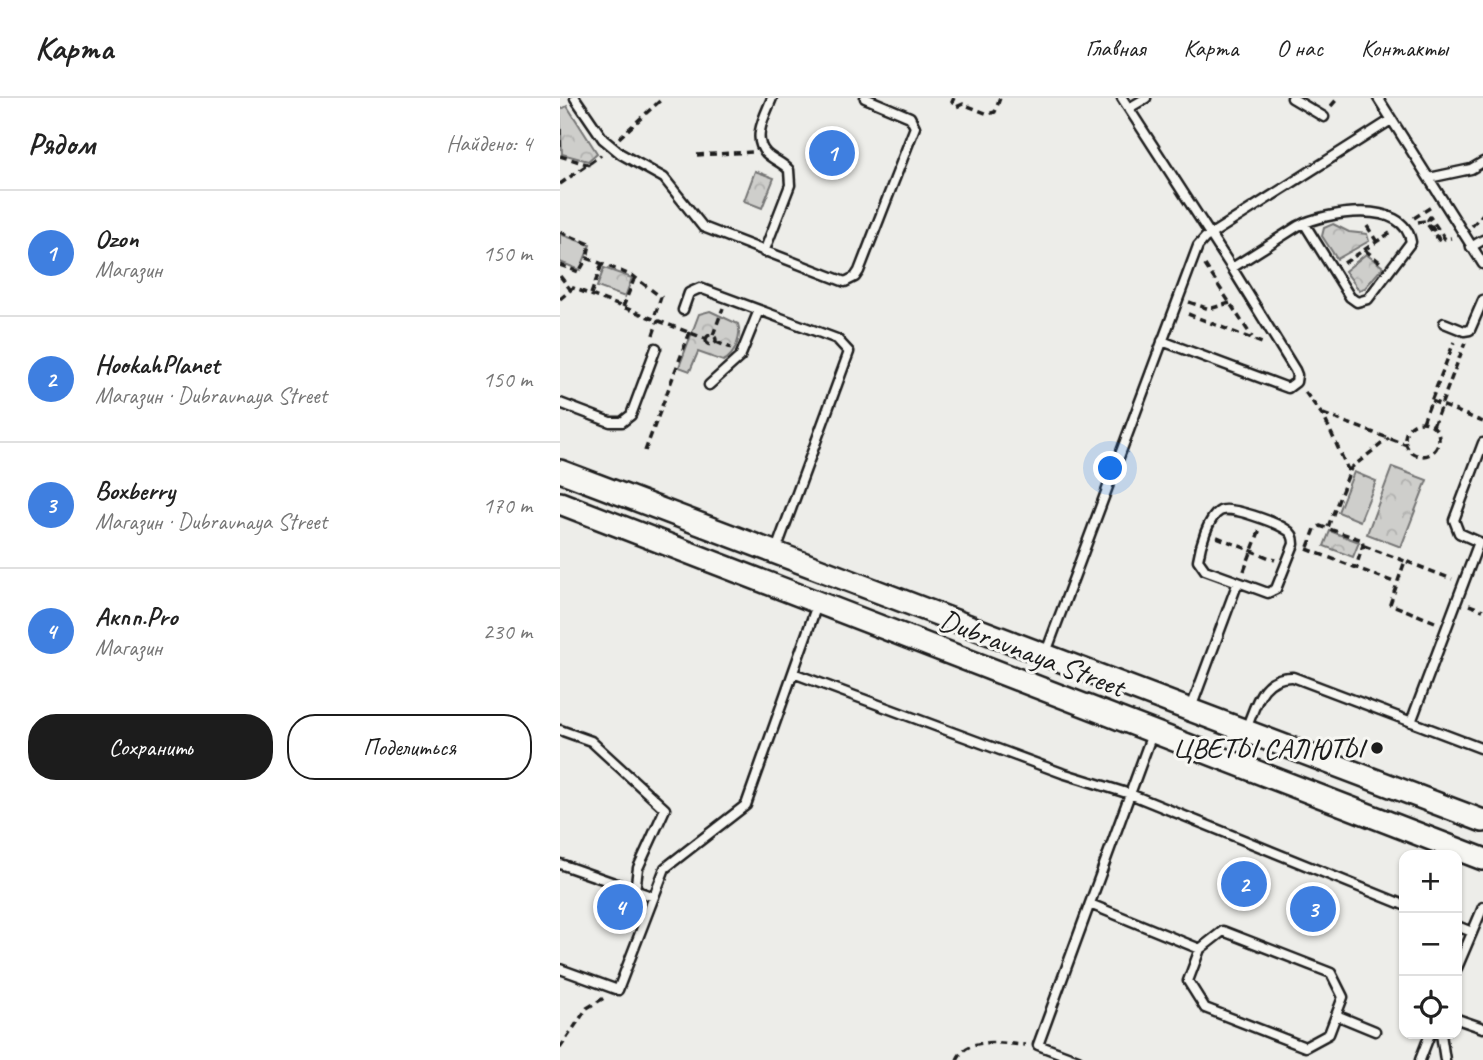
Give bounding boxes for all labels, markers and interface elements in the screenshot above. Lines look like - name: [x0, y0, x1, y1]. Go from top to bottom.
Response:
- text: Карта: [35, 27, 114, 69]
- text: Главная: [1085, 33, 1146, 63]
- text: Карта: [1184, 33, 1238, 63]
- text: О нас: [1276, 33, 1323, 63]
- text: Контакты: [1361, 33, 1448, 63]
- text: Рядом: [28, 125, 95, 163]
- pin: 1: [809, 127, 855, 179]
- text: Найдено: 4: [446, 129, 532, 158]
- text: Ozon: [95, 222, 138, 255]
- text: 1: [46, 239, 56, 268]
- text: 150 m: [483, 239, 532, 268]
- text: Магазин: [95, 255, 162, 284]
- text: HookahPlanet: [95, 348, 219, 381]
- text: 2: [46, 365, 56, 394]
- text: 150 m: [483, 365, 532, 394]
- text: Магазин · Dubravnaya Street: [95, 381, 327, 410]
- your location: [1093, 451, 1127, 485]
- text: Boxberry: [95, 474, 175, 507]
- text: 3: [46, 491, 56, 520]
- text: 170 m: [483, 491, 532, 520]
- text: Магазин · Dubravnaya Street: [95, 507, 327, 536]
- text: Акпп.Pro: [95, 600, 177, 633]
- street label: Dubravnaya Street: [934, 600, 1133, 707]
- text: 4: [46, 617, 56, 646]
- text: 230 m: [483, 617, 532, 646]
- text: Магазин: [95, 633, 162, 662]
- button: Сохранить: [28, 714, 273, 780]
- button: Поделиться: [287, 714, 532, 780]
- place label: ЦВЕТЫ САЛЮТЫ: [1172, 729, 1368, 767]
- marker: ЦВЕТЫ САЛЮТЫ: [1369, 740, 1385, 756]
- map controls: [1399, 850, 1462, 1039]
- button: +: [1399, 850, 1462, 913]
- pin: 2: [1221, 858, 1267, 910]
- pin: 4: [597, 881, 643, 933]
- pin: 3: [1290, 883, 1336, 935]
- button: −: [1399, 913, 1462, 976]
- button: locate: [1399, 976, 1462, 1039]

